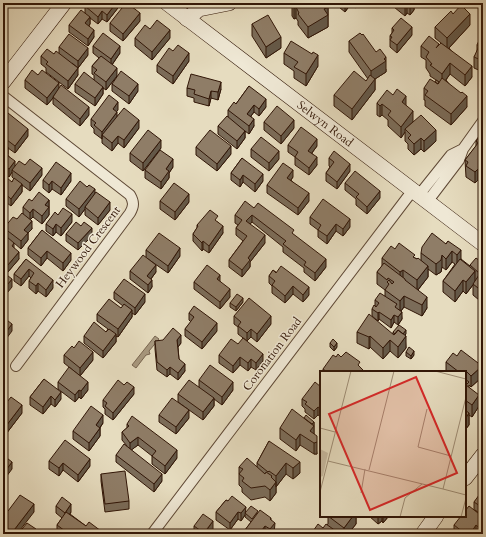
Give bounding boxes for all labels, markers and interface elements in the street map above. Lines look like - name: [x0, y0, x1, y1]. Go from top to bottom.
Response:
- street label: Selwyn Road: [294, 97, 357, 151]
- street label: Heywood Crescent: [52, 203, 124, 291]
- street label: Coronation Road: [239, 313, 305, 394]
- inset map: [320, 371, 466, 517]

